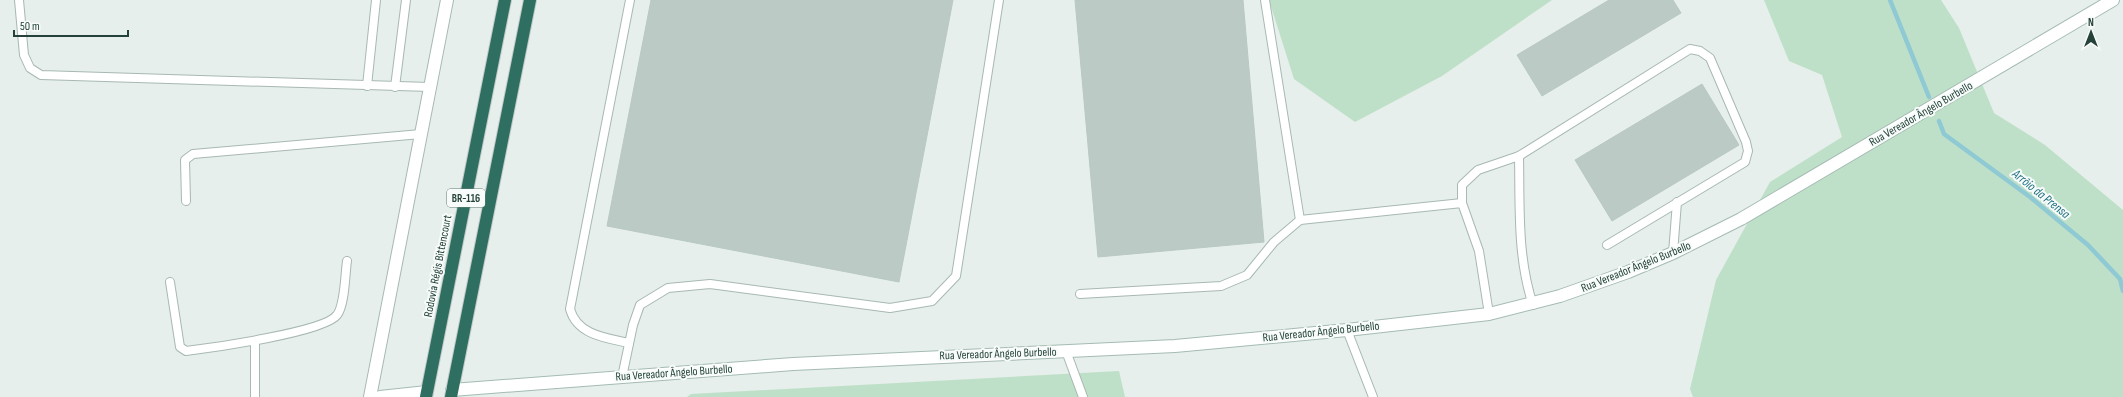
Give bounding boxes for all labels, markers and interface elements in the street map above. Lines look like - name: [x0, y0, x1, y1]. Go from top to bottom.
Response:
- scale bar: [14, 12, 128, 38]
- north arrow: [2071, 12, 2111, 52]
- text: N: [2088, 16, 2094, 29]
- text: 50 m: [20, 19, 40, 34]
- street label: Rua Vereador Ângelo Burbello: [1866, 78, 1976, 150]
- water label: Arrôio da Prensa: [2008, 165, 2074, 223]
- road number: BR-116: [447, 189, 485, 207]
- street label: Rodovia Régis Bittencourt: [421, 213, 455, 318]
- street label: Rua Vereador Ângelo Burbello: [1579, 238, 1693, 296]
- street label: Rua Vereador Ângelo Burbello: [1262, 318, 1380, 346]
- street label: Rua Vereador Ângelo Burbello: [939, 344, 1057, 364]
- street label: Rua Vereador Ângelo Burbello: [615, 361, 733, 385]

